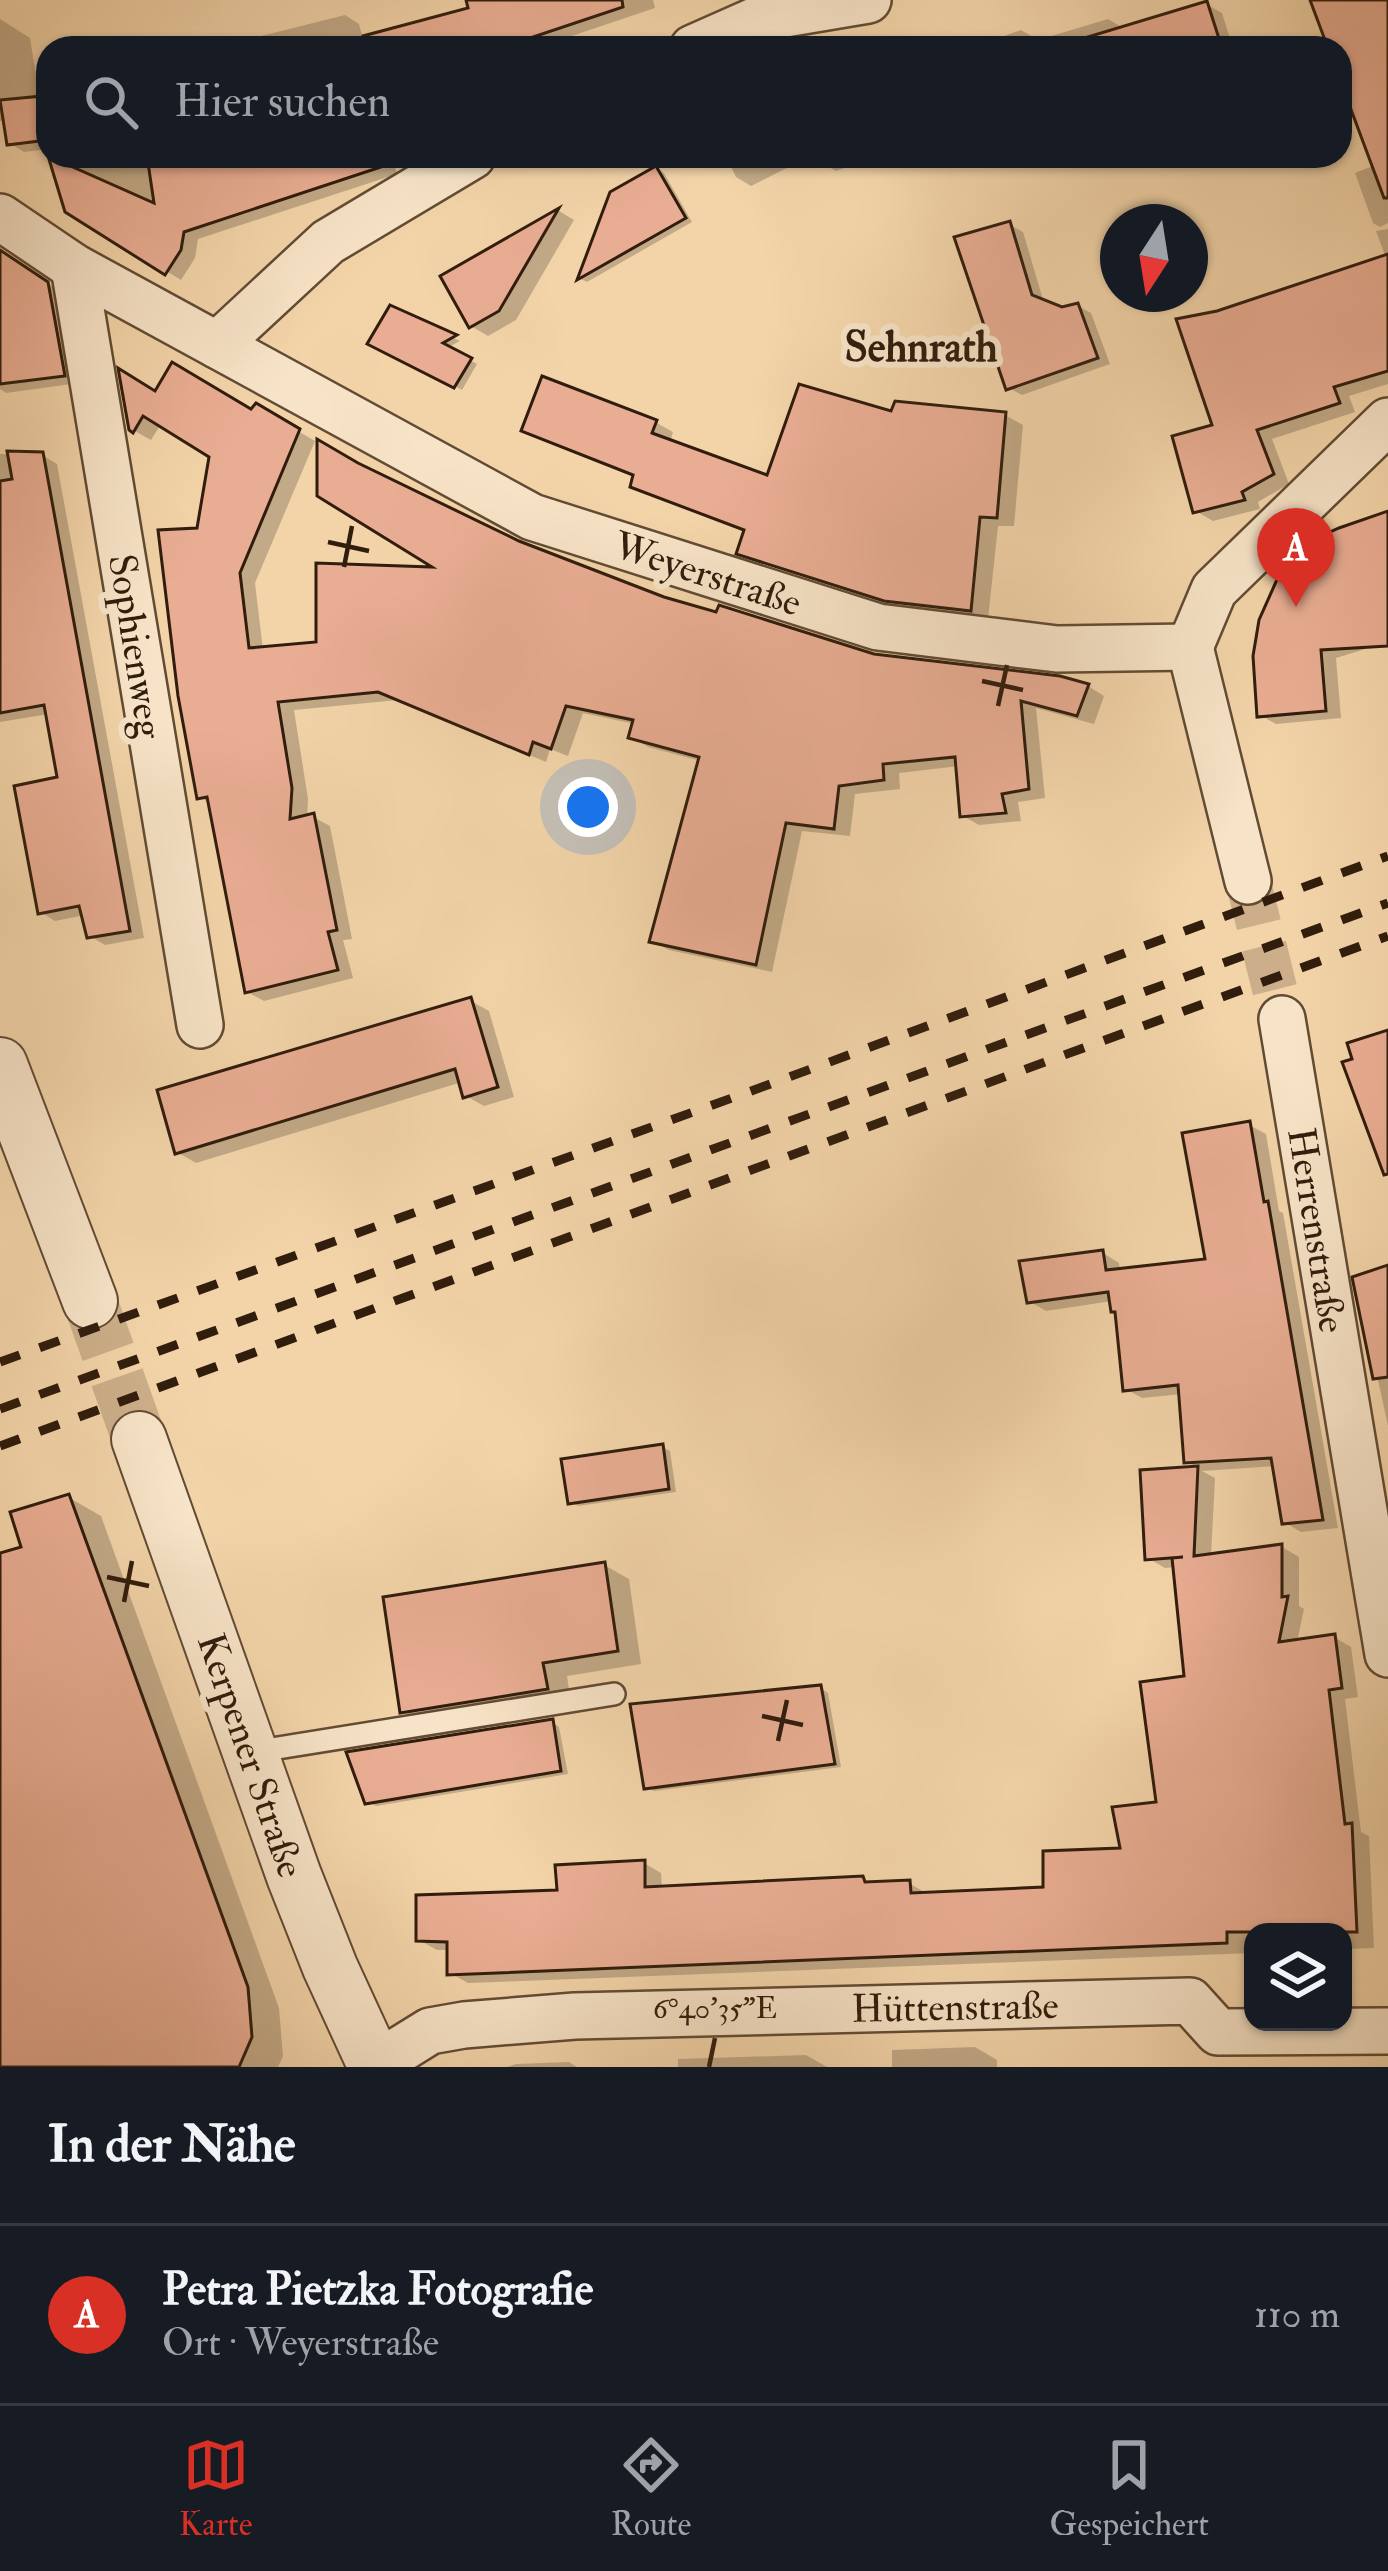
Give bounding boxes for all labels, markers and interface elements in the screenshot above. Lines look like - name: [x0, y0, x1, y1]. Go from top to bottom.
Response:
- search box: [36, 36, 1352, 168]
- icon: search: [78, 69, 144, 135]
- text: Hier suchen: [174, 74, 390, 130]
- north arrow: [1100, 204, 1208, 312]
- district label: Sehnrath: [844, 322, 998, 374]
- pin: A: [1257, 508, 1335, 607]
- street label: Weyerstraße: [607, 521, 807, 628]
- street label: Sophienweg: [97, 551, 174, 743]
- your location: [558, 777, 618, 837]
- street label: Herrenstraße: [1276, 1124, 1357, 1336]
- street label: Kerpener Straße: [186, 1627, 315, 1884]
- map controls: [1244, 1923, 1352, 2031]
- button: layers: [1244, 1923, 1352, 2031]
- street label: Hüttenstraße: [851, 1981, 1059, 2034]
- text: 6°40'35"E: [653, 1990, 777, 2027]
- text: In der Nähe: [48, 2113, 295, 2177]
- text: Petra Pietzka Fotografie: [162, 2262, 593, 2318]
- text: A: [75, 2290, 99, 2339]
- text: 110 m: [1254, 2290, 1340, 2339]
- text: Ort · Weyerstraße: [162, 2318, 439, 2367]
- tab: Karte: [179, 2432, 253, 2545]
- tab: Route: [611, 2432, 691, 2545]
- tab: Gespeichert: [1050, 2432, 1209, 2545]

